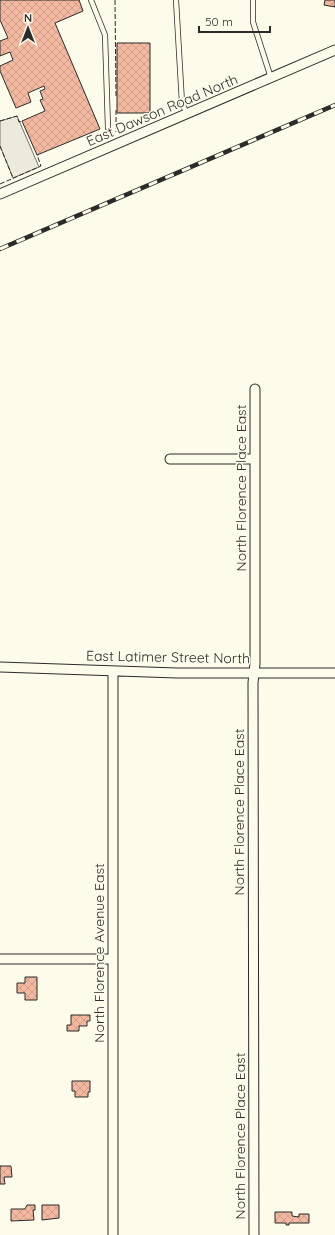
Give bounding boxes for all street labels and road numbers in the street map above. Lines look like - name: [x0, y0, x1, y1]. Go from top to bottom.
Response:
- street label: East Dawson Road North: [84, 70, 240, 150]
- street label: North Florence Place East: [232, 404, 250, 571]
- street label: East Latimer Street North: [86, 647, 250, 667]
- street label: North Florence Place East: [230, 728, 248, 895]
- street label: North Florence Avenue East: [90, 863, 108, 1043]
- street label: North Florence Place East: [231, 1052, 249, 1219]

